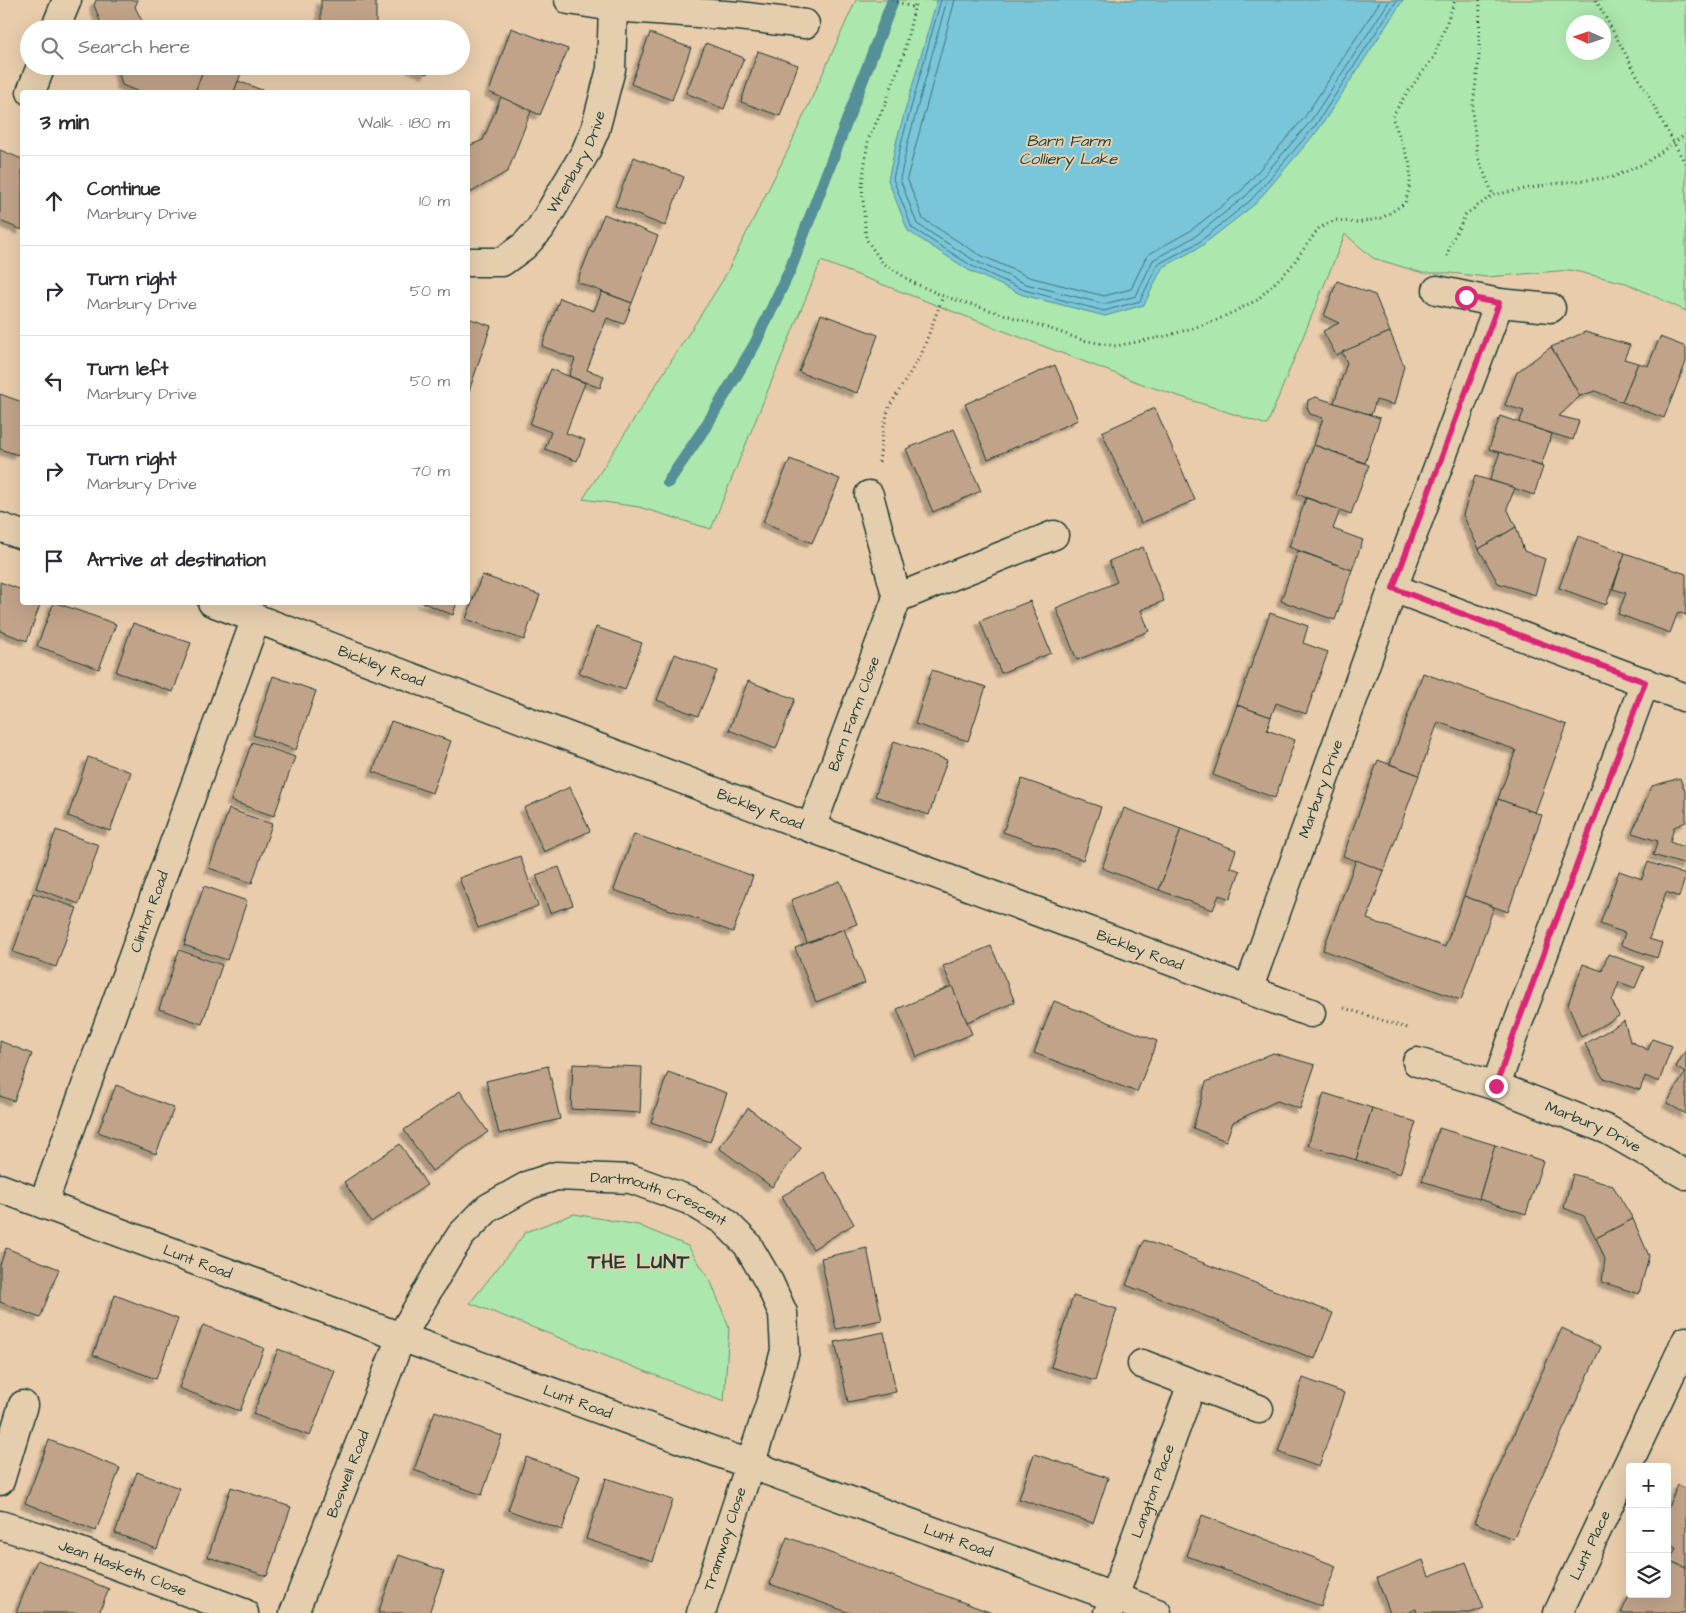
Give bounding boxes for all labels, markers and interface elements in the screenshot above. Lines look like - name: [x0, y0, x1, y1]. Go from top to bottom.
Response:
- north arrow: [1566, 15, 1611, 60]
- search box: [20, 20, 470, 75]
- icon: search: [38, 34, 66, 62]
- text: Search here: [78, 34, 190, 61]
- text: 3 min: [40, 108, 89, 137]
- street label: Wrenbury Drive: [541, 109, 610, 217]
- text: Walk · 180 m: [358, 112, 450, 134]
- water label: Barn Farm Colliery Lake: [1019, 130, 1118, 171]
- text: Continue: [87, 176, 161, 203]
- icon: ahead: [40, 187, 68, 215]
- text: 10 m: [419, 190, 450, 212]
- text: Marbury Drive: [87, 203, 197, 225]
- text: Turn right: [87, 266, 176, 293]
- icon: right: [40, 277, 68, 305]
- text: 50 m: [410, 280, 450, 302]
- route start: [1455, 286, 1478, 309]
- text: Marbury Drive: [87, 293, 197, 315]
- text: Turn left: [87, 356, 168, 383]
- icon: left: [40, 367, 68, 395]
- text: 50 m: [410, 370, 450, 392]
- text: Marbury Drive: [87, 383, 197, 405]
- text: Turn right: [87, 446, 176, 473]
- icon: right: [40, 457, 68, 485]
- text: 70 m: [411, 460, 450, 482]
- text: Marbury Drive: [87, 473, 197, 495]
- icon: arrive: [40, 547, 68, 575]
- text: Arrive at destination: [87, 547, 266, 574]
- street label: Bickley Road: [335, 640, 428, 692]
- street label: Barn Farm Close: [823, 653, 885, 774]
- street label: Marbury Drive: [1293, 737, 1348, 841]
- street label: Bickley Road: [714, 783, 807, 835]
- street label: Clinton Road: [125, 868, 174, 955]
- street label: Bickley Road: [1094, 924, 1187, 975]
- route end: [1485, 1075, 1508, 1098]
- street label: Marbury Drive: [1542, 1096, 1645, 1157]
- street label: Dartmouth Crescent: [590, 1167, 731, 1231]
- street label: Lunt Road: [160, 1239, 236, 1284]
- district label: THE LUNT: [587, 1248, 690, 1276]
- street label: Lunt Road: [540, 1379, 616, 1424]
- street label: Boswell Road: [321, 1427, 374, 1521]
- street label: Langton Place: [1126, 1441, 1180, 1541]
- map controls: [1626, 1463, 1671, 1598]
- button: +: [1626, 1463, 1671, 1508]
- street label: Tramway Close: [698, 1484, 753, 1594]
- street label: Lunt Place: [1565, 1507, 1615, 1583]
- button: −: [1626, 1508, 1671, 1553]
- street label: Lunt Road: [921, 1518, 996, 1563]
- street label: Jean Hasketh Close: [56, 1534, 190, 1601]
- button: layers: [1626, 1553, 1671, 1598]

